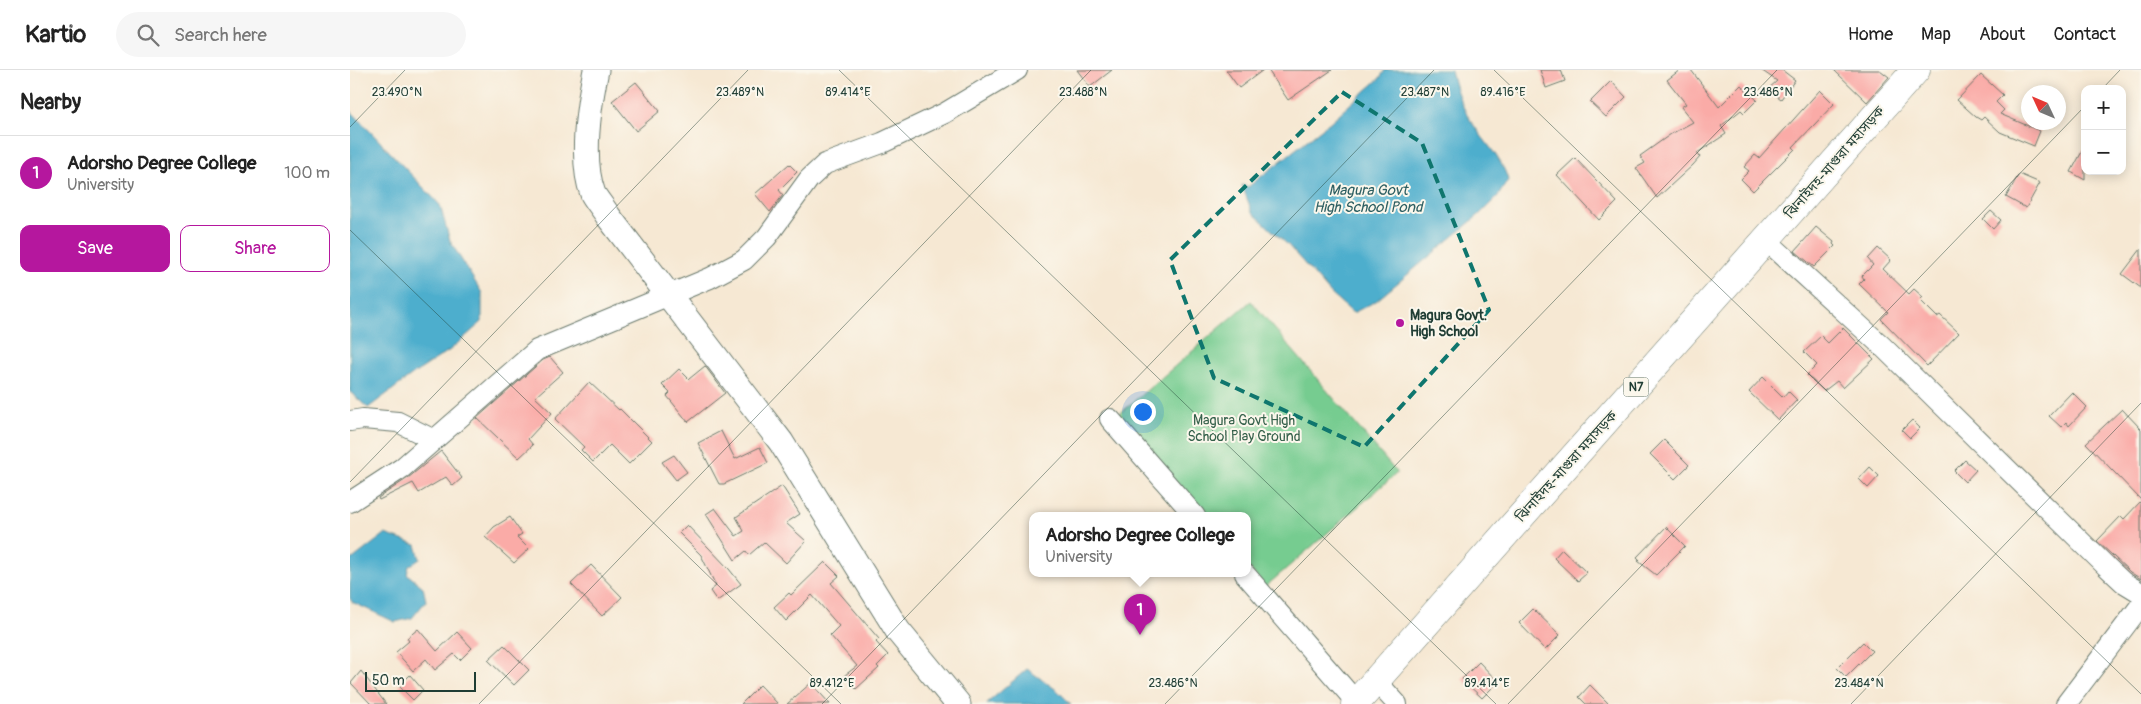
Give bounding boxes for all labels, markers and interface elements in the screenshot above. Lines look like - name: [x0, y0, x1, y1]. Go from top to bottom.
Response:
- search box: [116, 12, 466, 57]
- text: Kartio: [25, 20, 86, 49]
- icon: search: [134, 21, 162, 49]
- text: Search here: [174, 23, 267, 47]
- text: Home: [1848, 23, 1893, 46]
- text: Map: [1921, 23, 1951, 46]
- text: About: [1979, 23, 2025, 46]
- text: Contact: [2053, 23, 2116, 46]
- text: 23.490°N: [372, 85, 422, 100]
- text: 23.489°N: [716, 85, 764, 100]
- text: 89.414°E: [826, 85, 870, 100]
- text: 23.488°N: [1059, 85, 1107, 100]
- text: 23.487°N: [1401, 85, 1449, 100]
- text: 89.416°E: [1481, 85, 1526, 100]
- text: 23.486°N: [1743, 85, 1793, 100]
- north arrow: [2021, 85, 2066, 130]
- map controls: [2081, 85, 2126, 175]
- button: +: [2081, 85, 2126, 130]
- text: Nearby: [20, 89, 81, 116]
- street label: ঝিনাইদহ-মাগুরা মহাসড়ক: [1780, 102, 1888, 223]
- button: −: [2081, 130, 2126, 175]
- text: Adorsho Degree College: [67, 151, 256, 175]
- text: 1: [33, 163, 39, 183]
- text: 100 m: [284, 163, 330, 183]
- text: University: [67, 175, 134, 195]
- water label: Magura Govt High School Pond: [1314, 181, 1424, 217]
- button: Save: [20, 225, 170, 272]
- button: Share: [180, 225, 330, 272]
- place label: Magura Govt. High School: [1410, 307, 1487, 340]
- marker: Magura Govt. High School: [1394, 317, 1406, 329]
- road number: N7: [1624, 378, 1648, 396]
- your location: [1130, 399, 1156, 425]
- street label: ঝিনাইদহ-মাগুরা মহাসড়ক: [1511, 407, 1621, 526]
- park label: Magura Govt High School Play Ground: [1187, 412, 1301, 445]
- popup: [1029, 512, 1251, 577]
- text: Adorsho Degree College: [1045, 523, 1235, 547]
- text: University: [1045, 547, 1112, 567]
- pin: 1: [1124, 594, 1156, 635]
- scale bar: [365, 669, 476, 692]
- text: 50 m: [372, 672, 405, 689]
- text: 89.412°E: [810, 676, 854, 691]
- text: 23.486°N: [1148, 676, 1198, 691]
- text: 89.414°E: [1465, 676, 1509, 691]
- text: 23.484°N: [1834, 676, 1884, 691]

